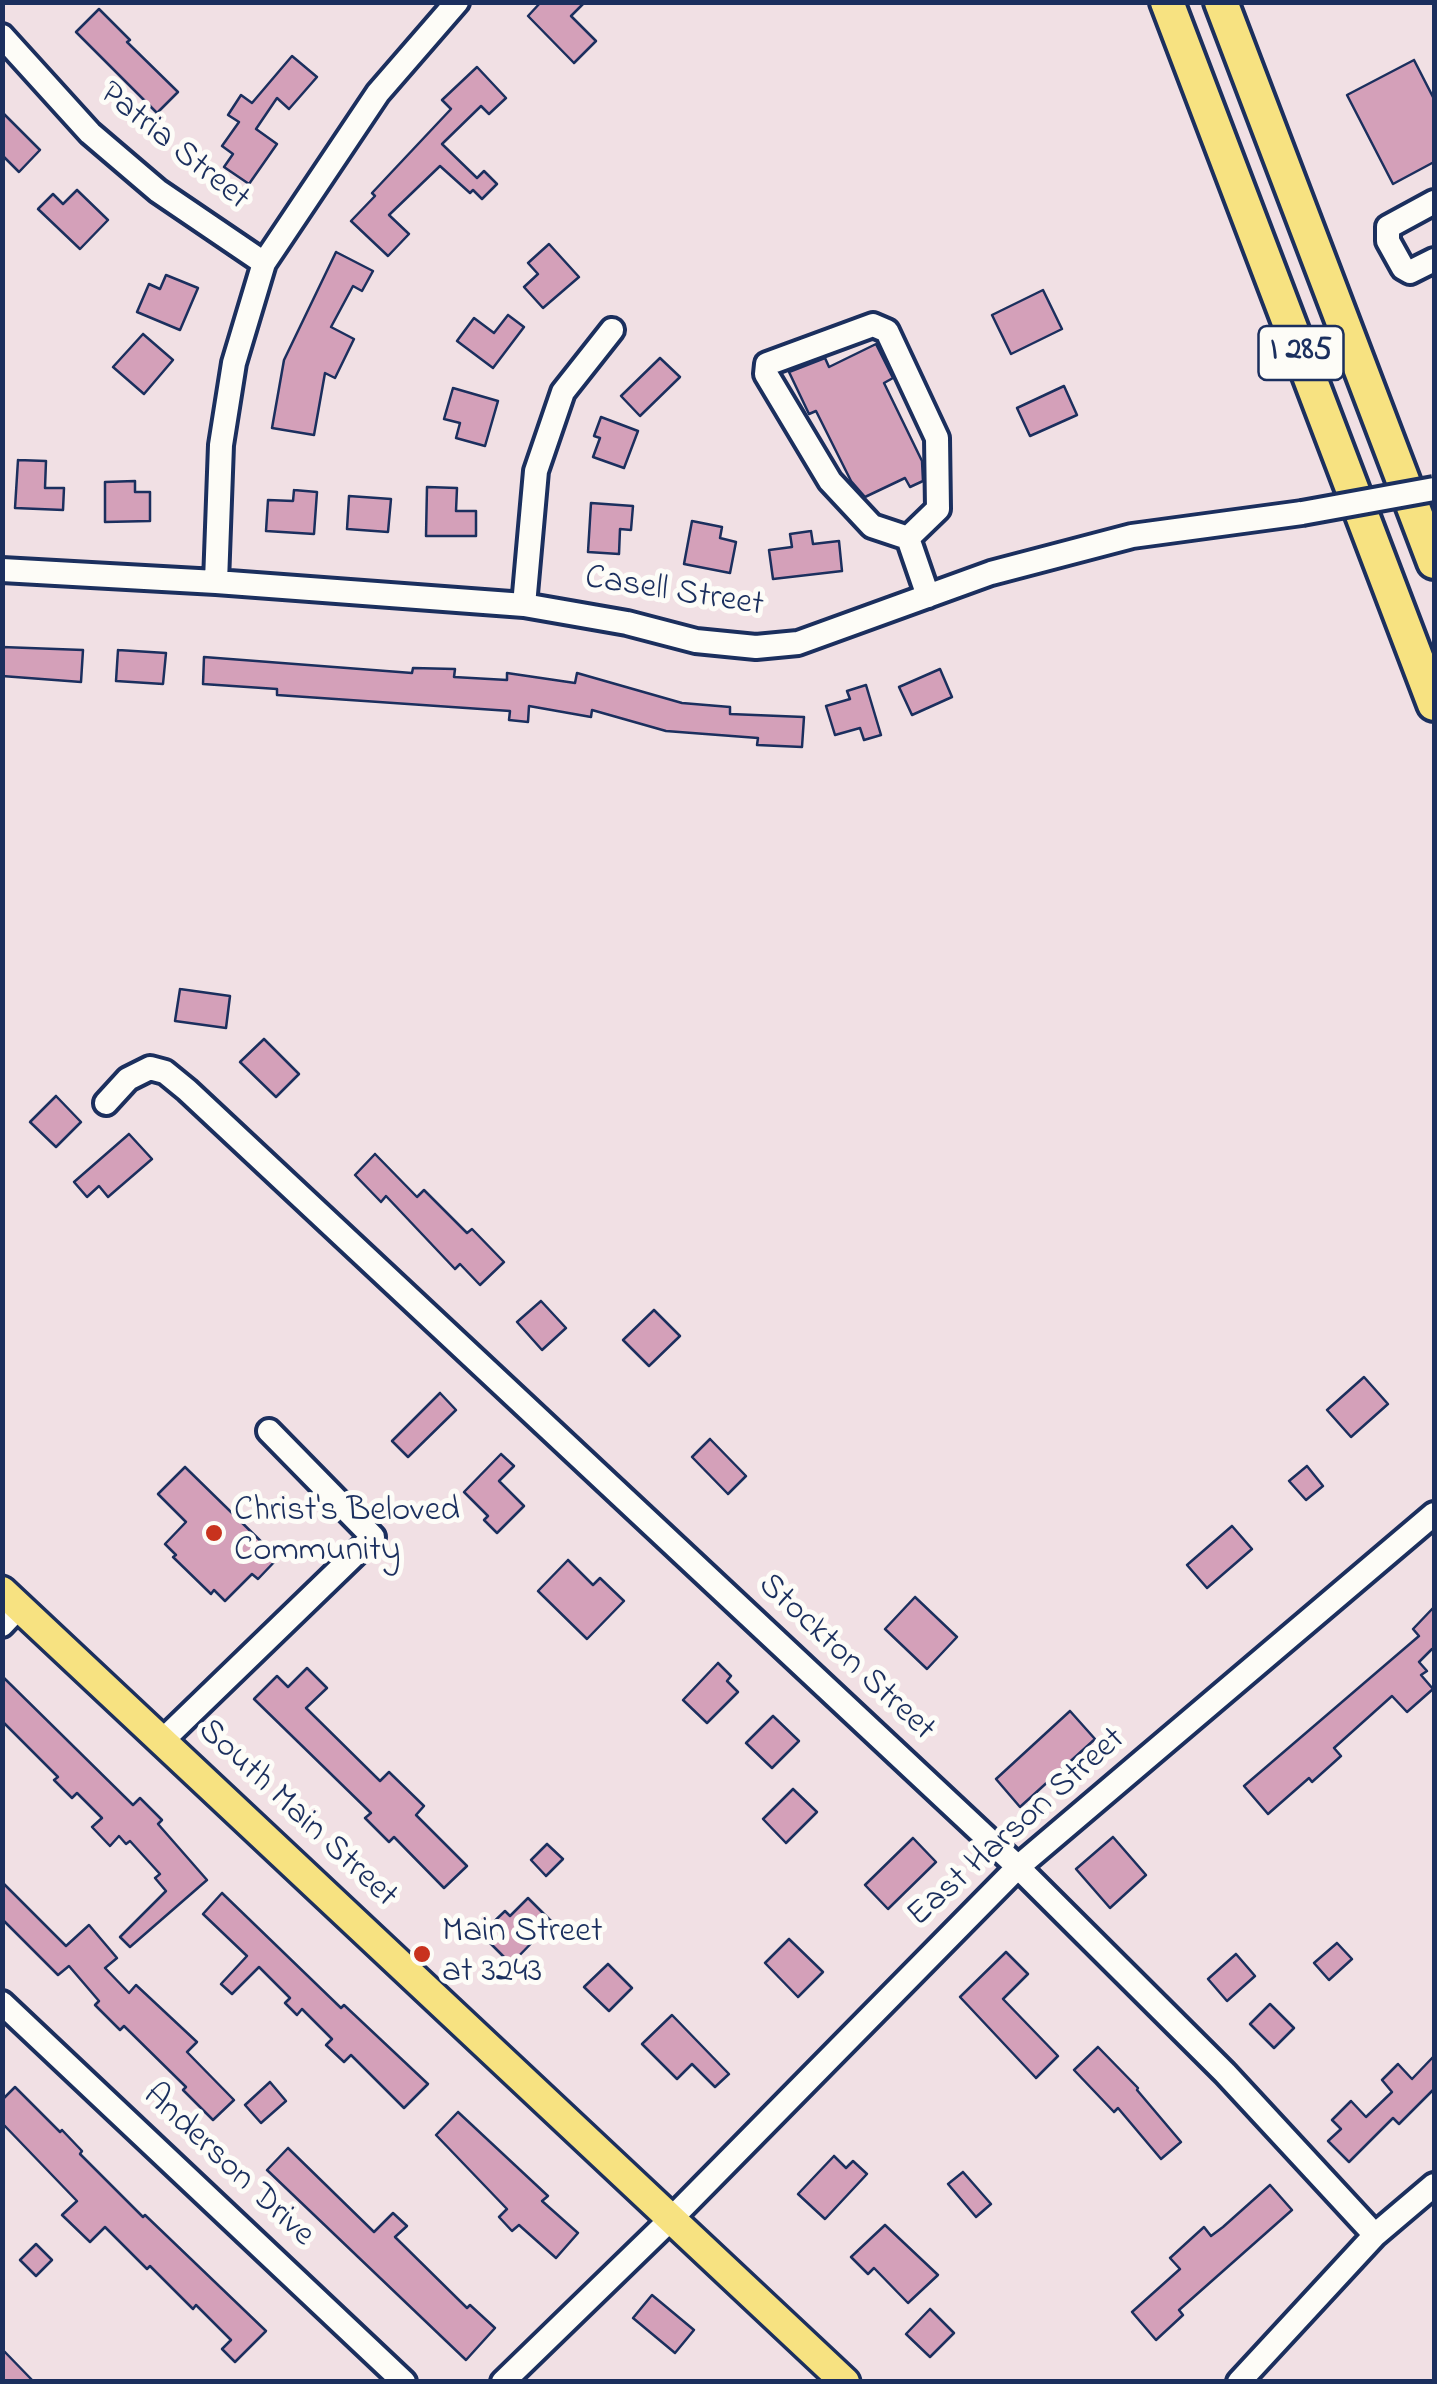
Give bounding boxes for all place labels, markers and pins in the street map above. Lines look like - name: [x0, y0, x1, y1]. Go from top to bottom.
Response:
- place label: Christ's Beloved Community: [234, 1492, 460, 1574]
- marker: Christ's Beloved Community: [203, 1522, 225, 1544]
- place label: Main Street at 3243: [442, 1913, 603, 1995]
- marker: Main Street at 3243: [411, 1943, 433, 1965]

